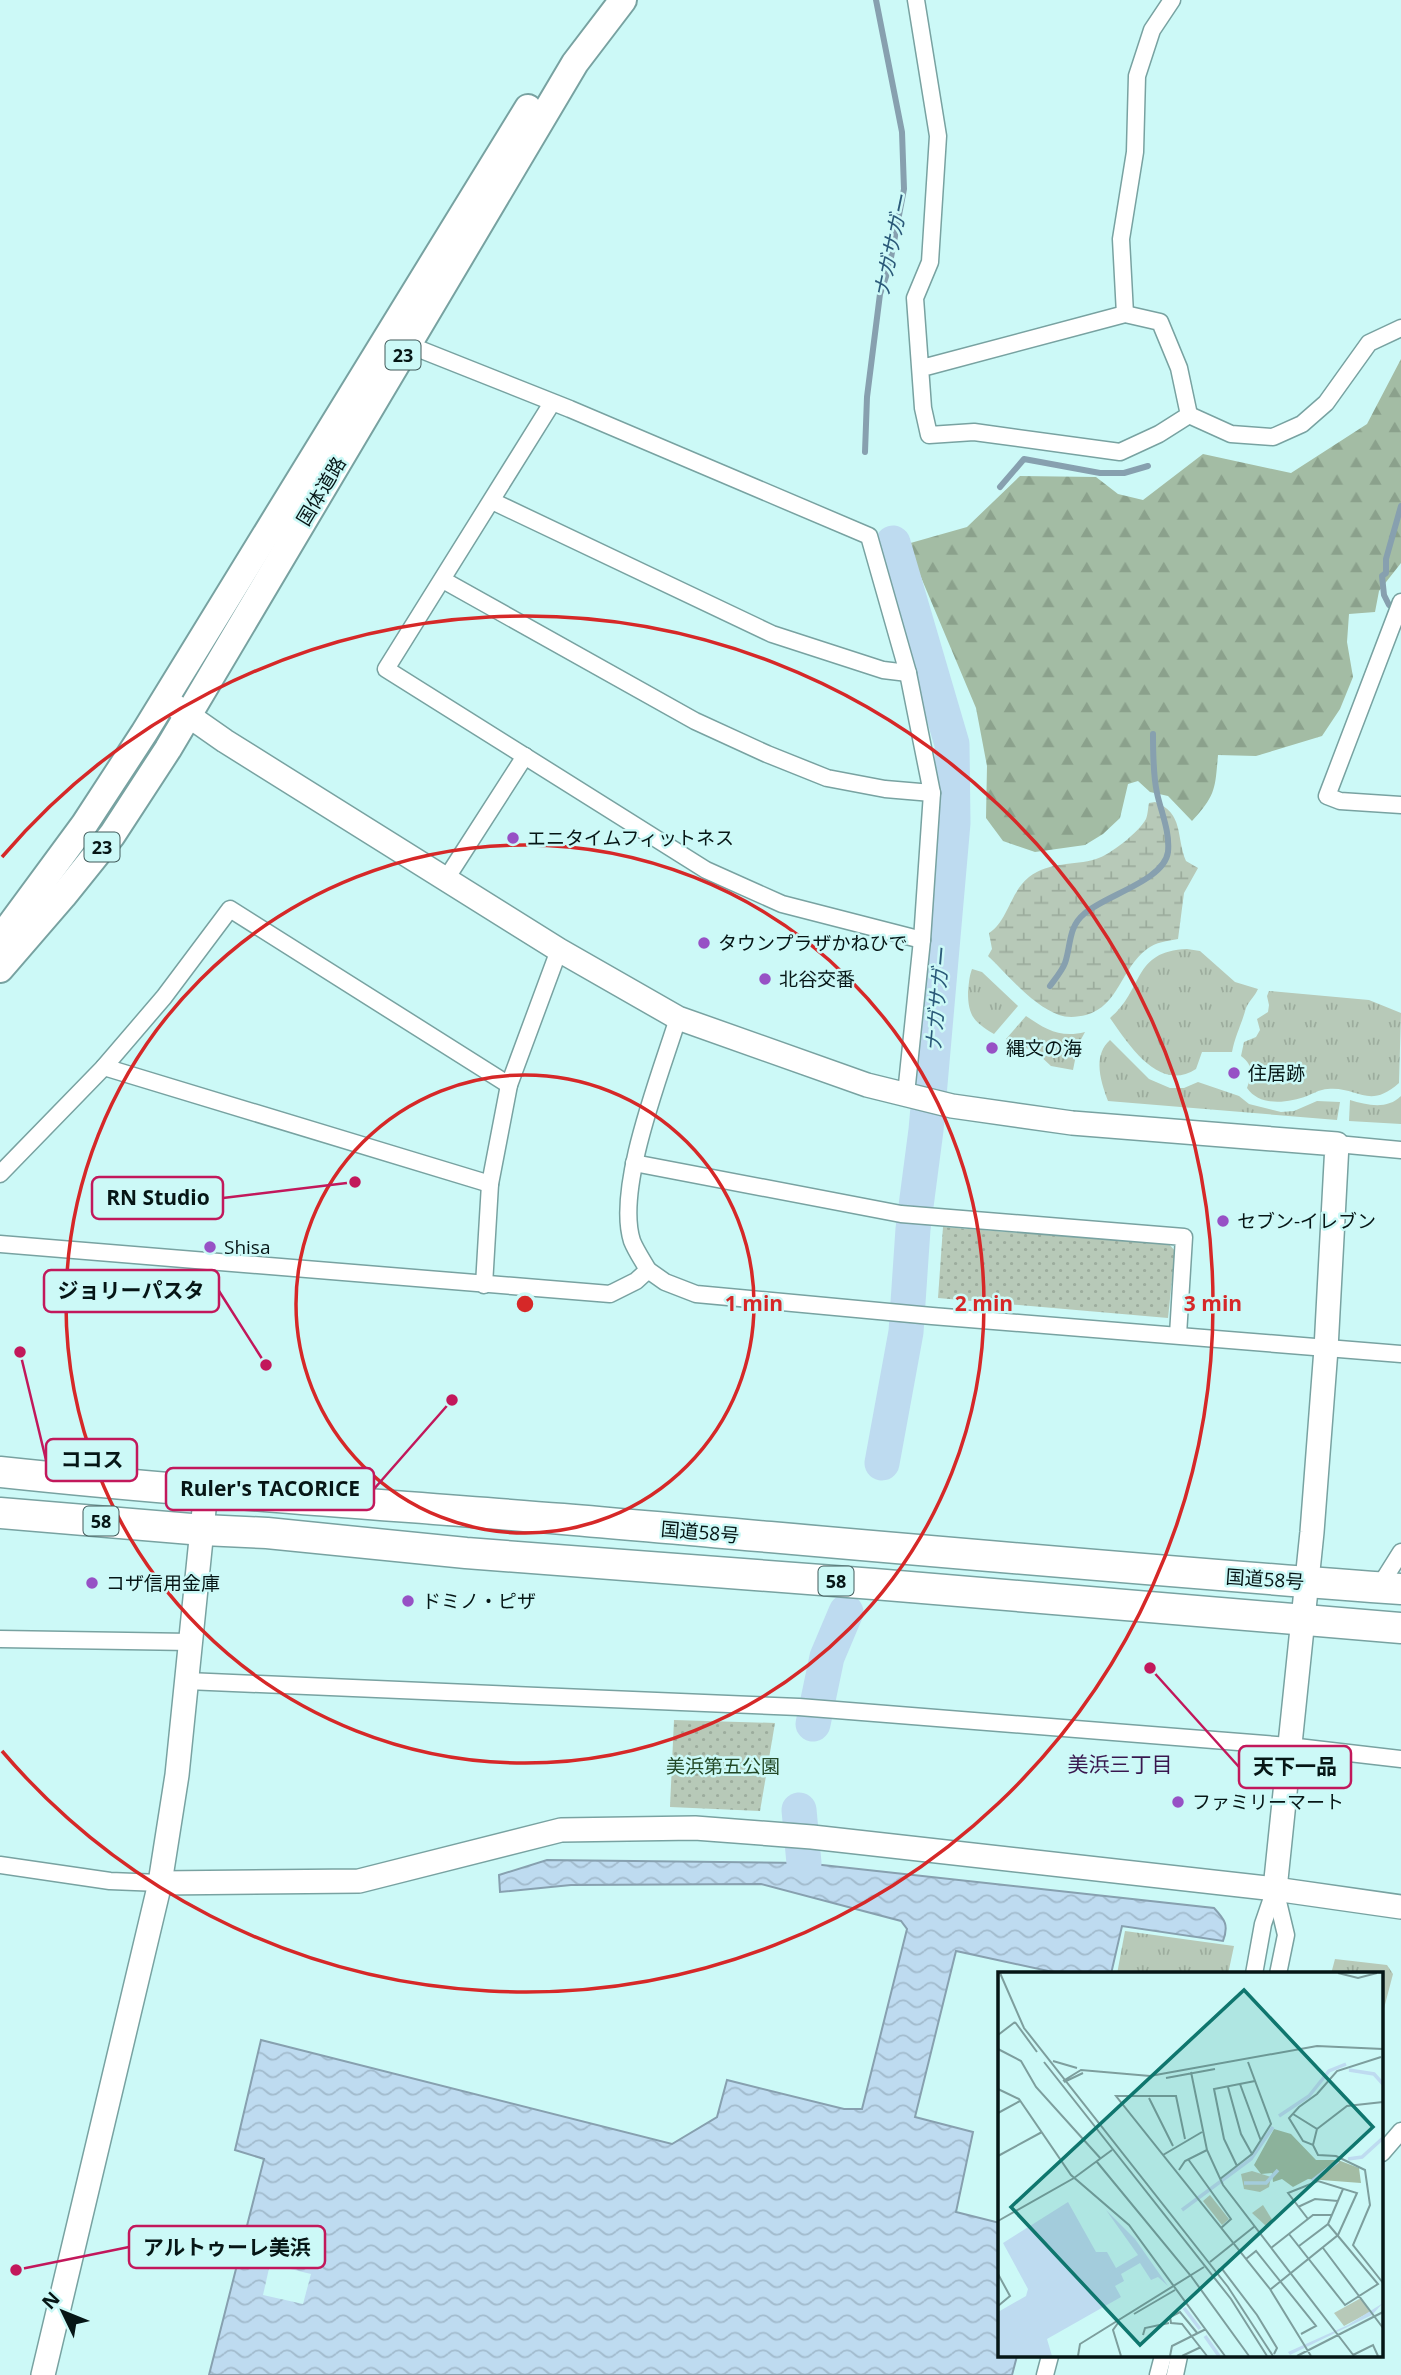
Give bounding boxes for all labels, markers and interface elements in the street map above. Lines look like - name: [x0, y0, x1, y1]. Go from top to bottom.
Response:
- water label: ナガサガー: [866, 191, 916, 300]
- road number: 23: [386, 340, 420, 370]
- street label: 国体道路: [290, 452, 352, 530]
- place label: エニタイムフィットネス: [527, 825, 734, 851]
- marker: エニタイムフィットネス: [505, 830, 521, 846]
- road number: 23: [84, 832, 119, 862]
- place label: タウンプラザかねひで: [718, 930, 907, 956]
- marker: タウンプラザかねひで: [696, 935, 712, 951]
- water label: ナガサガー: [918, 945, 956, 1054]
- place label: 北谷交番: [779, 966, 855, 992]
- marker: 北谷交番: [757, 971, 773, 987]
- place label: 縄文の海: [1006, 1035, 1082, 1061]
- marker: 縄文の海: [984, 1040, 1000, 1056]
- place label: 住居跡: [1248, 1060, 1305, 1086]
- marker: 住居跡: [1226, 1065, 1242, 1081]
- callout: RN Studio: [92, 1177, 223, 1219]
- text: RN Studio: [106, 1183, 210, 1211]
- place label: セブン-イレブン: [1237, 1208, 1376, 1234]
- marker: セブン-イレブン: [1215, 1213, 1231, 1229]
- place label: Shisa: [224, 1234, 270, 1260]
- marker: Shisa: [202, 1239, 218, 1255]
- callout: ジョリーパスタ: [44, 1270, 219, 1312]
- text: ジョリーパスタ: [58, 1276, 204, 1304]
- text: 1 min: [725, 1289, 783, 1317]
- text: 2 min: [955, 1289, 1013, 1317]
- text: 3 min: [1184, 1289, 1242, 1317]
- centre of rings: [513, 1292, 537, 1316]
- callout: ココス: [46, 1439, 137, 1481]
- text: ココス: [61, 1445, 124, 1473]
- callout: Ruler's TACORICE: [166, 1468, 374, 1510]
- text: Ruler's TACORICE: [180, 1474, 360, 1502]
- road number: 58: [84, 1506, 119, 1536]
- street label: 国道58号: [660, 1516, 740, 1548]
- street label: 国道58号: [1225, 1563, 1305, 1595]
- road number: 58: [818, 1566, 854, 1596]
- place label: コザ信用金庫: [106, 1570, 220, 1596]
- marker: コザ信用金庫: [84, 1575, 100, 1591]
- place label: ドミノ・ピザ: [422, 1588, 536, 1614]
- marker: ドミノ・ピザ: [400, 1593, 416, 1609]
- callout: 天下一品: [1239, 1746, 1351, 1788]
- district label: 美浜三丁目: [1068, 1750, 1173, 1778]
- text: 天下一品: [1253, 1752, 1337, 1780]
- park label: 美浜第五公園: [666, 1753, 780, 1779]
- place label: ファミリーマート: [1192, 1789, 1344, 1815]
- marker: ファミリーマート: [1170, 1794, 1186, 1810]
- inset map: [998, 1972, 1384, 2358]
- callout: アルトゥーレ美浜: [129, 2226, 325, 2268]
- text: アルトゥーレ美浜: [143, 2233, 311, 2261]
- north arrow: [28, 2277, 98, 2347]
- text: N: [36, 2286, 65, 2315]

